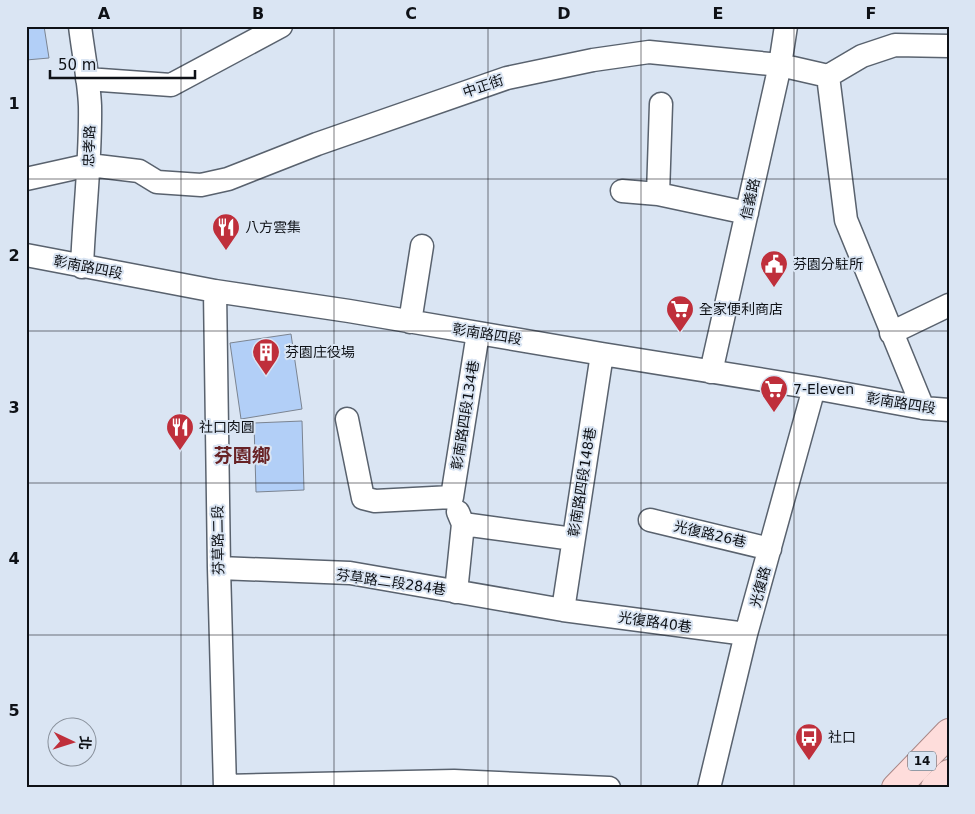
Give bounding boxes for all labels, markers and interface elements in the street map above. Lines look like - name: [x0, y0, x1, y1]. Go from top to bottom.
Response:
- text: A: [98, 4, 111, 23]
- text: B: [252, 4, 264, 23]
- text: C: [405, 4, 417, 23]
- text: D: [557, 4, 571, 23]
- text: E: [713, 4, 723, 23]
- text: F: [866, 4, 876, 23]
- scale bar: [50, 48, 195, 80]
- text: 50 m: [58, 56, 96, 74]
- street label: 中正街: [461, 72, 505, 100]
- text: 1: [8, 94, 20, 113]
- street label: 忠孝路: [80, 125, 98, 167]
- street label: 信義路: [737, 177, 763, 221]
- restaurant icon: 八方雲集: [211, 212, 241, 251]
- place label: 八方雲集: [245, 219, 301, 235]
- text: 2: [8, 246, 20, 265]
- public building icon: 芬園分駐所: [759, 249, 789, 288]
- street label: 彰南路四段: [52, 252, 124, 282]
- place label: 芬園分駐所: [793, 256, 863, 272]
- supermarket icon: 全家便利商店: [665, 294, 695, 333]
- place label: 全家便利商店: [699, 301, 783, 317]
- street label: 彰南路四段: [451, 321, 523, 347]
- building icon: 芬園庄役場: [251, 337, 281, 376]
- place label: 芬園庄役場: [285, 344, 355, 360]
- street label: 彰南路四段134巷: [448, 359, 482, 471]
- supermarket icon: 7-Eleven: [759, 374, 789, 413]
- place label: 7-Eleven: [793, 381, 854, 397]
- street label: 彰南路四段: [865, 390, 937, 416]
- text: 3: [8, 398, 20, 417]
- restaurant icon: 社口肉圓: [165, 412, 195, 451]
- place label: 社口肉圓: [199, 419, 255, 435]
- street label: 彰南路四段148巷: [565, 426, 599, 538]
- district label: 芬園鄉: [213, 444, 271, 466]
- street label: 芬草路二段: [209, 505, 227, 575]
- street label: 光復路26巷: [672, 518, 748, 550]
- text: 4: [8, 549, 20, 568]
- street label: 光復路: [747, 565, 773, 609]
- street label: 芬草路二段284巷: [335, 566, 447, 598]
- street label: 光復路40巷: [617, 609, 693, 635]
- text: 5: [8, 701, 20, 720]
- north arrow: [48, 716, 98, 766]
- bus stop icon: 社口: [794, 722, 824, 761]
- place label: 社口: [828, 729, 856, 745]
- text: 北: [76, 735, 93, 750]
- road number: 14: [908, 751, 936, 770]

